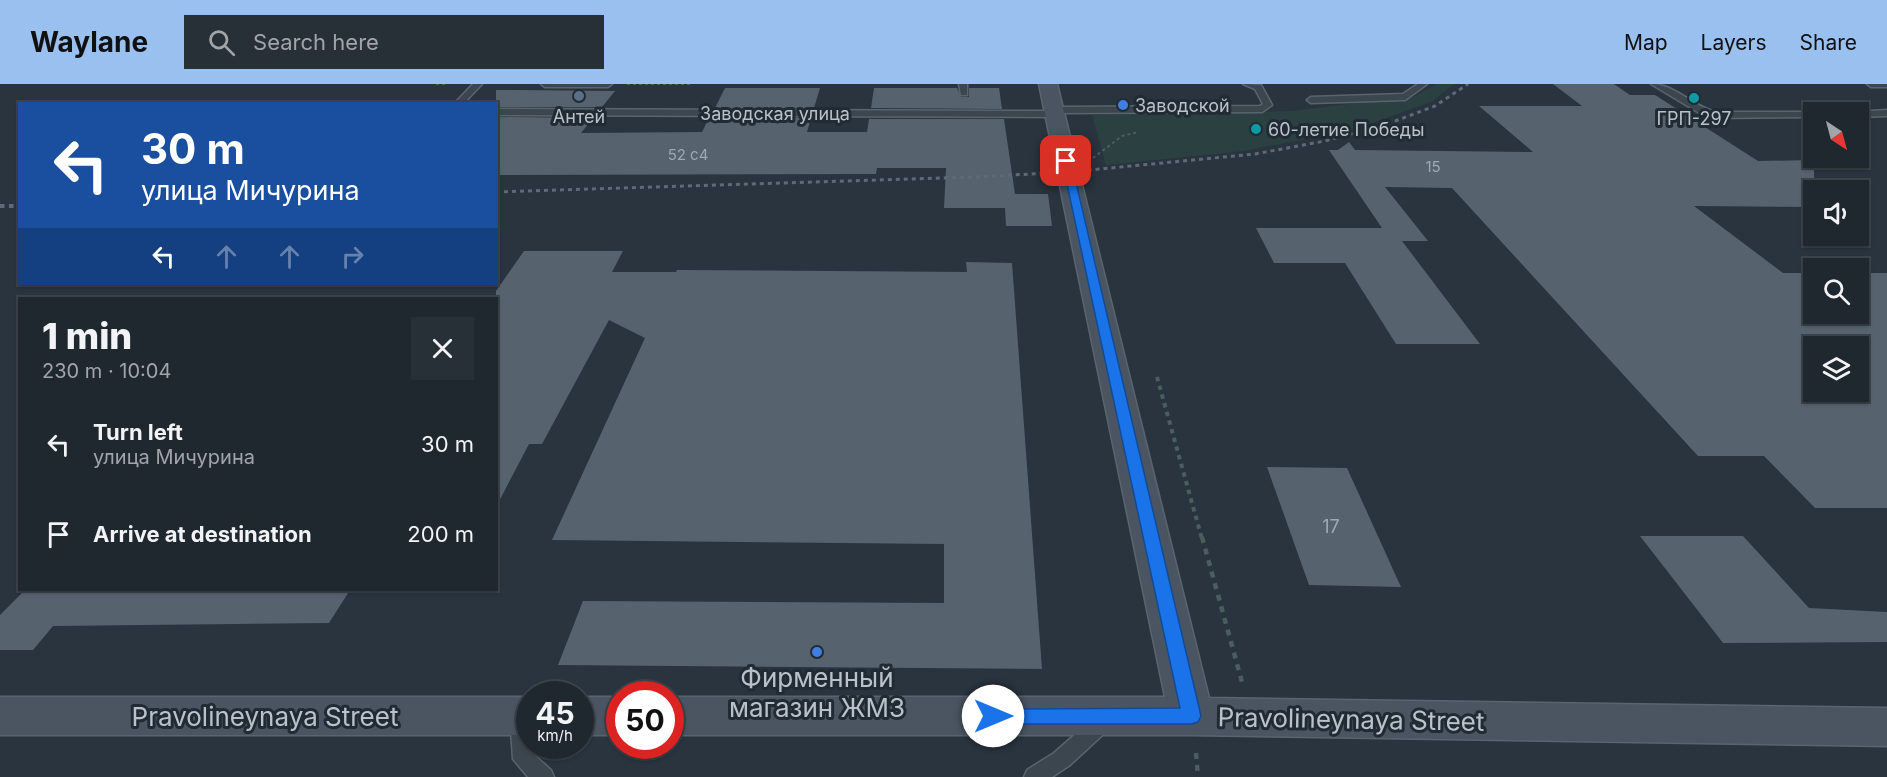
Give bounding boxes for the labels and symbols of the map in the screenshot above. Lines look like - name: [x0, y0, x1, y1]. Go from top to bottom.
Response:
- marker: Антей: [572, 89, 586, 103]
- marker: ГРП-297: [1687, 91, 1701, 105]
- place label: Заводской: [1135, 95, 1230, 116]
- marker: Заводской: [1116, 98, 1130, 112]
- north arrow: [1803, 102, 1869, 168]
- street label: Заводская улица: [700, 103, 850, 124]
- place label: Антей: [553, 106, 605, 127]
- place label: ГРП-297: [1657, 108, 1731, 129]
- place label: 60-летие Победы: [1268, 119, 1424, 140]
- marker: 60-летие Победы: [1249, 122, 1263, 136]
- pin: [1040, 135, 1091, 186]
- house number: 52 с4: [668, 145, 708, 164]
- house number: 15: [1425, 157, 1441, 176]
- house number: 17: [1322, 516, 1340, 537]
- marker: Фирменный магазин ЖМЗ: [810, 645, 824, 659]
- place label: Фирменный магазин ЖМЗ: [729, 662, 905, 723]
- speed limit sign: 50: [606, 681, 684, 759]
- position arrow: [961, 684, 1025, 748]
- street label: Pravolineynaya Street: [132, 701, 398, 732]
- street label: Pravolineynaya Street: [1217, 701, 1485, 737]

